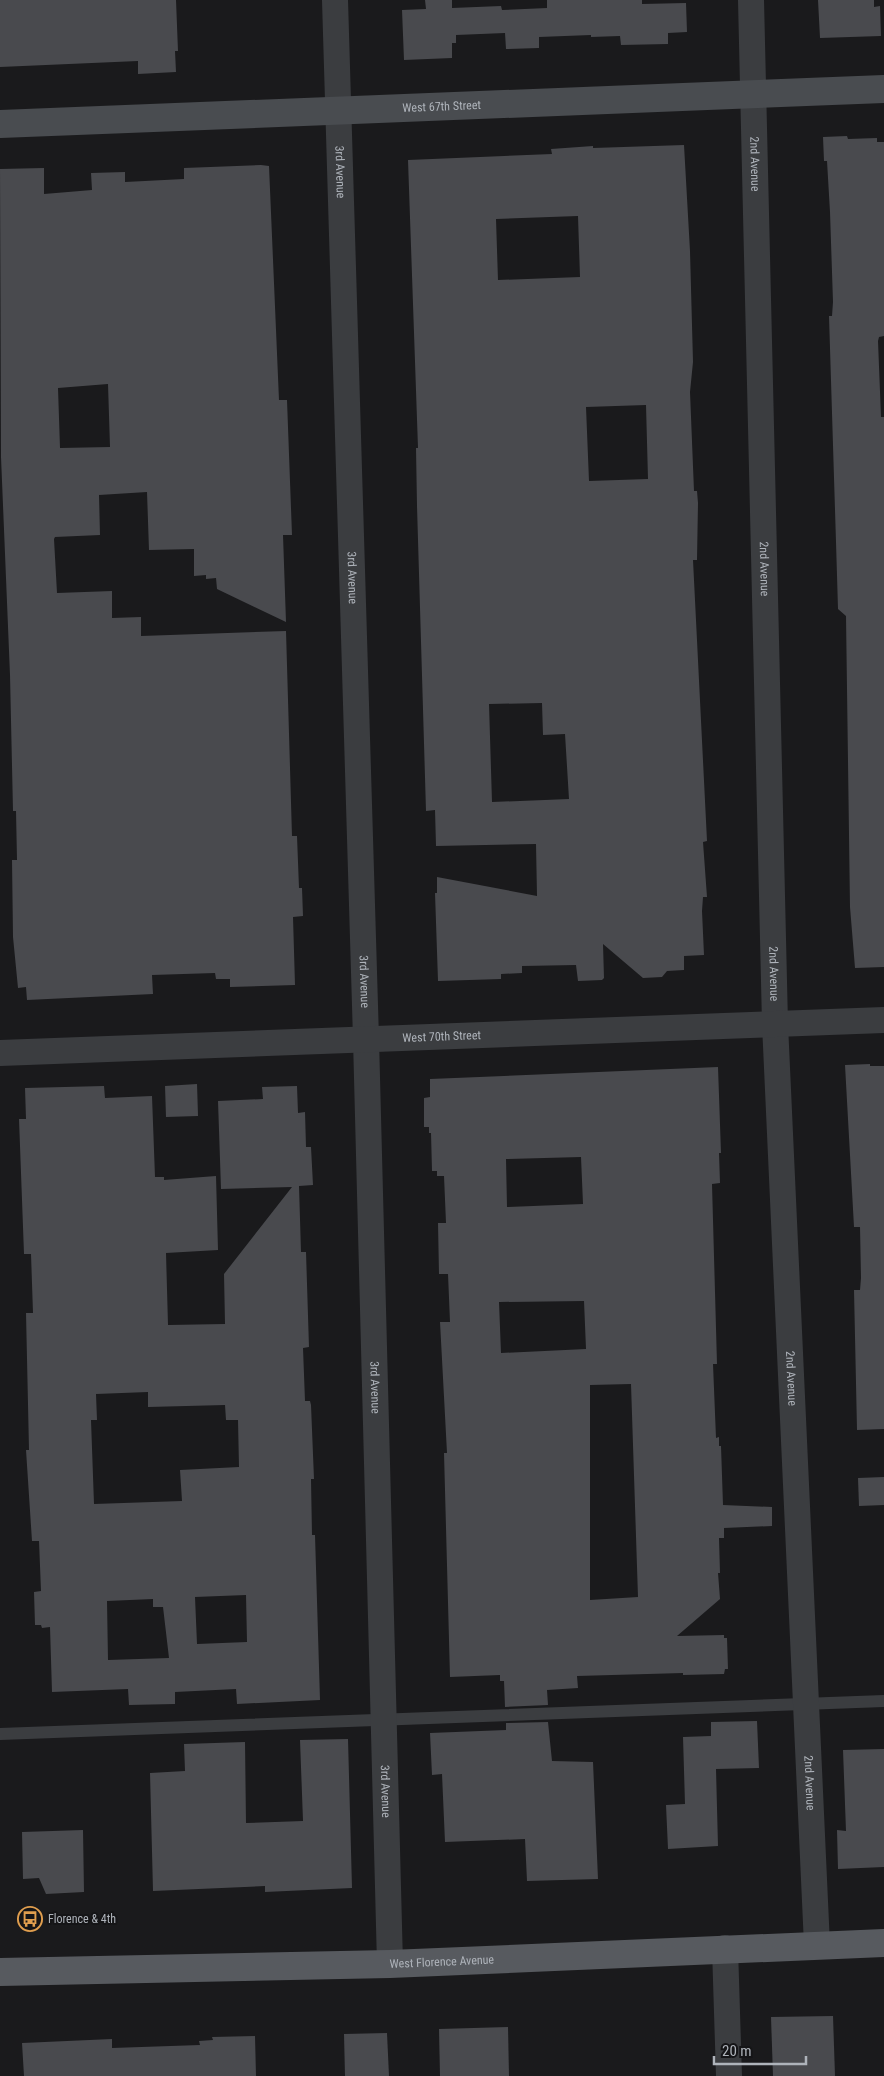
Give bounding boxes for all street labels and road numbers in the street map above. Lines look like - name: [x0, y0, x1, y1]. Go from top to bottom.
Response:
- street label: West 67th Street: [402, 98, 482, 115]
- street label: 2nd Avenue: [747, 136, 762, 192]
- street label: 3rd Avenue: [332, 145, 348, 199]
- street label: 2nd Avenue: [757, 541, 772, 597]
- street label: 3rd Avenue: [344, 551, 360, 605]
- street label: 2nd Avenue: [766, 946, 781, 1002]
- street label: 3rd Avenue: [357, 955, 372, 1009]
- street label: West 70th Street: [402, 1028, 482, 1045]
- street label: 2nd Avenue: [783, 1351, 799, 1407]
- street label: 3rd Avenue: [367, 1361, 383, 1414]
- street label: 2nd Avenue: [801, 1755, 818, 1811]
- street label: 3rd Avenue: [378, 1765, 393, 1818]
- street label: West Florence Avenue: [389, 1953, 495, 1971]

